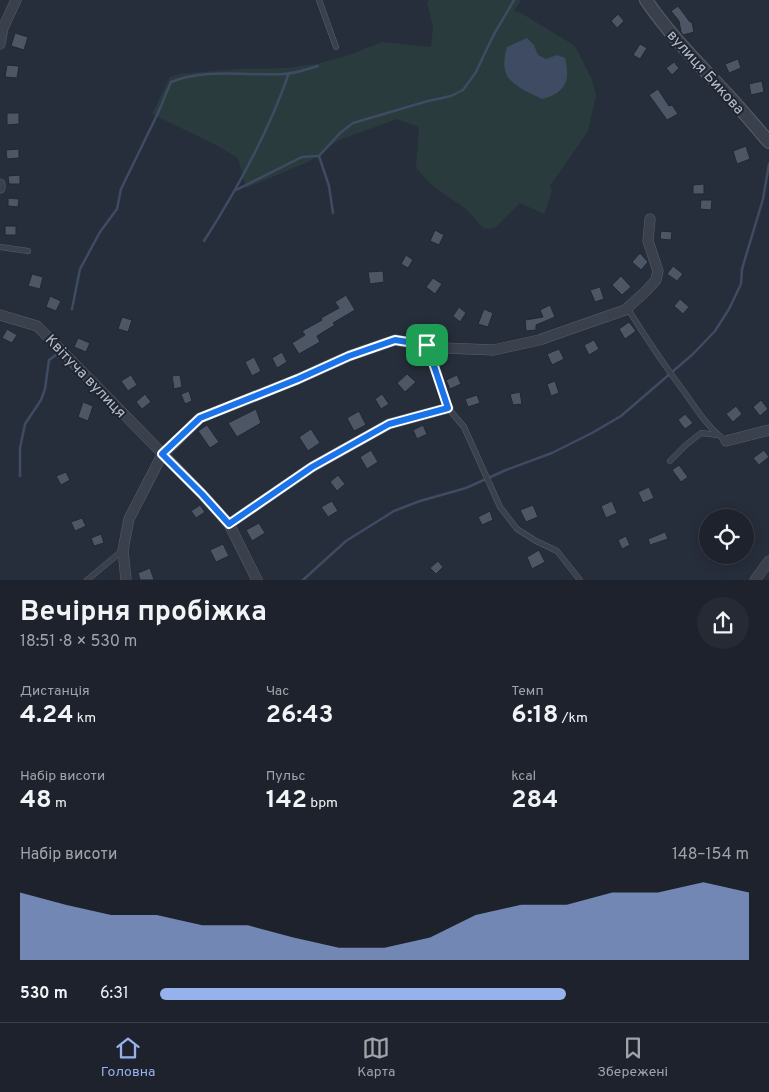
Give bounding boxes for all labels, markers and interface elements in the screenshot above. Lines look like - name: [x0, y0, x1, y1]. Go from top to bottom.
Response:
- street label: вулиця Бикова: [662, 27, 748, 119]
- pin: [406, 324, 448, 366]
- street label: Квітуча вулиця: [40, 331, 130, 423]
- icon: arrive: [413, 331, 441, 359]
- map controls: [699, 509, 754, 564]
- button: locate: [699, 509, 754, 564]
- text: Вечірня пробіжка: [20, 595, 267, 631]
- button: share: [697, 597, 749, 649]
- text: 18:51 · 8 × 530 m: [20, 632, 137, 652]
- text: Дистанція: [20, 683, 90, 700]
- text: Час: [266, 683, 289, 700]
- text: Темп: [511, 683, 544, 700]
- text: 4.24: [20, 700, 73, 732]
- text: 26:43: [266, 700, 333, 732]
- text: 6:18: [511, 700, 559, 732]
- text: km: [73, 710, 96, 727]
- text: /km: [559, 710, 588, 727]
- text: Набір висоти: [20, 768, 105, 785]
- text: Пульс: [266, 768, 306, 785]
- text: kcal: [511, 768, 536, 785]
- text: 48: [20, 785, 52, 817]
- text: 142: [266, 785, 307, 817]
- text: 284: [511, 785, 558, 817]
- text: m: [52, 795, 67, 812]
- text: bpm: [307, 795, 338, 812]
- text: Набір висоти: [20, 845, 117, 865]
- text: 148–154 m: [672, 845, 749, 865]
- text: 530 m: [20, 984, 68, 1004]
- text: 6:31: [100, 984, 129, 1004]
- tab: Головна: [101, 1034, 155, 1081]
- tab: Карта: [357, 1034, 395, 1081]
- tab: Збережені: [597, 1034, 668, 1081]

